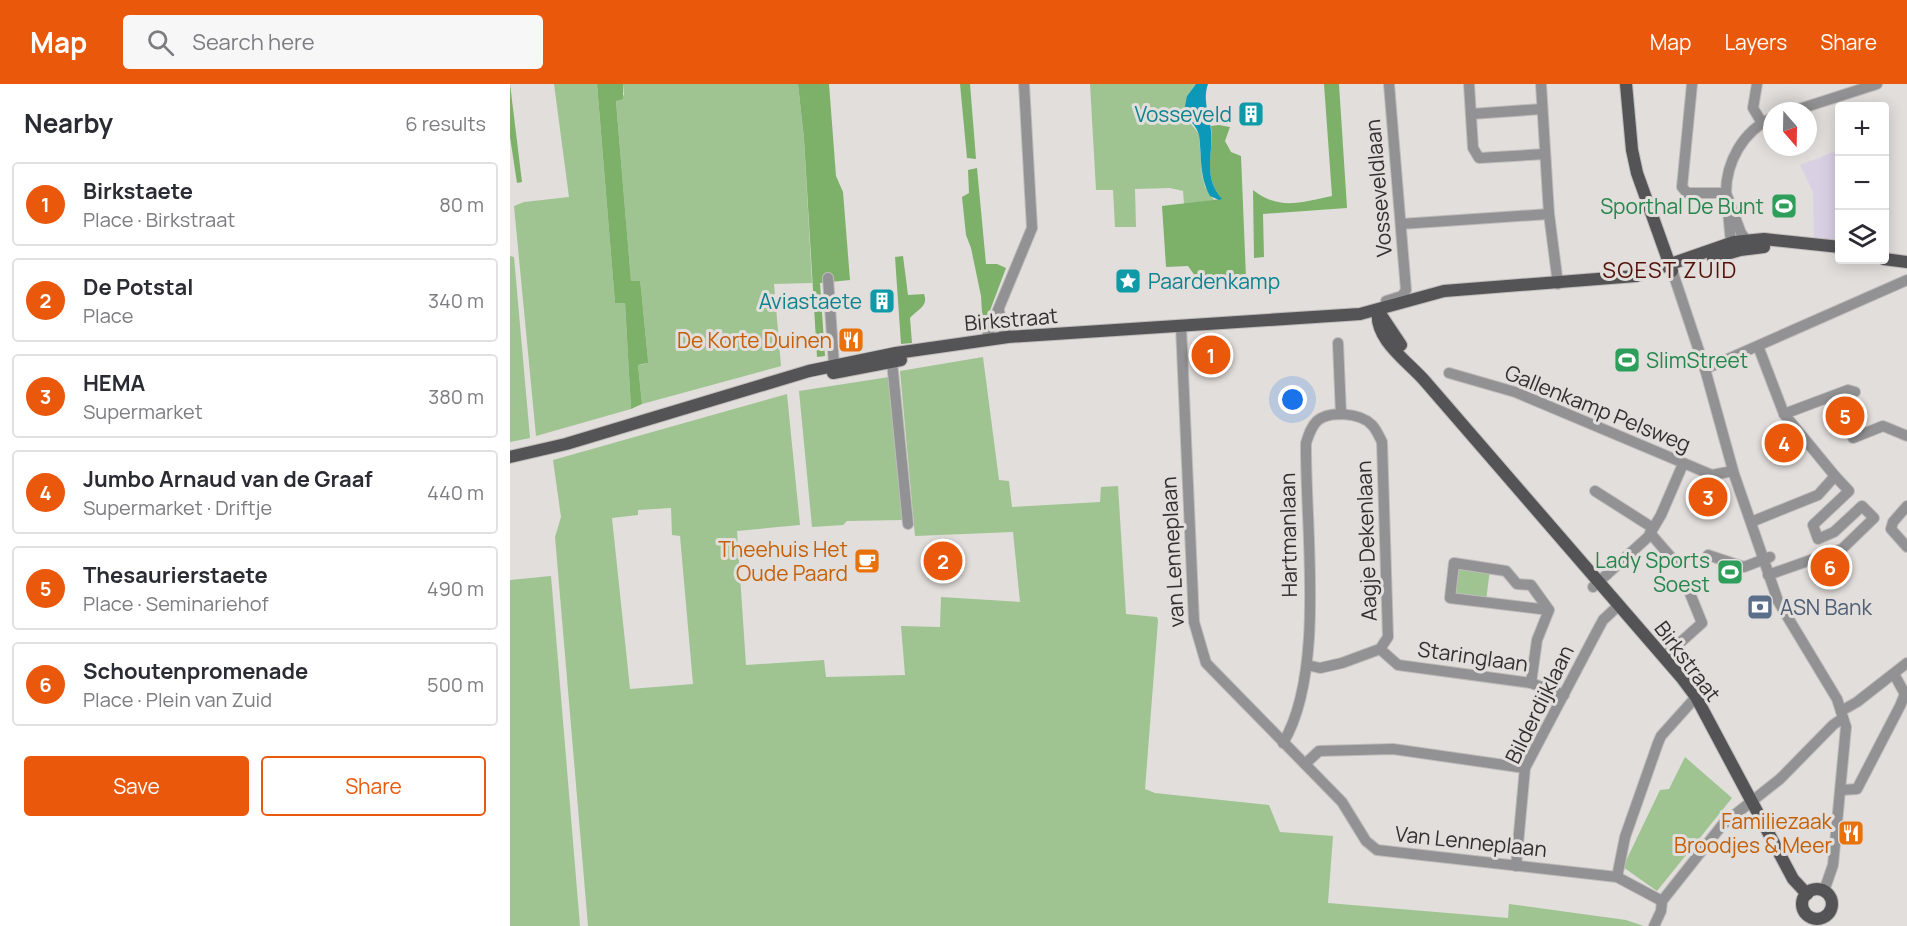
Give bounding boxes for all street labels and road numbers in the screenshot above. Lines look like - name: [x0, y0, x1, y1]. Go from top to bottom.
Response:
- street label: Vosseveldlaan: [1358, 118, 1398, 258]
- street label: Birkstraat: [963, 301, 1059, 337]
- street label: Gallenkamp Pelsweg: [1501, 358, 1695, 458]
- street label: Aagje Dekenlaan: [1349, 460, 1383, 622]
- street label: Hartmanlaan: [1273, 472, 1303, 598]
- street label: van Lenneplaan: [1154, 476, 1190, 628]
- street label: Birkstraat: [1649, 615, 1727, 707]
- street label: Staringlaan: [1416, 634, 1530, 678]
- street label: Bilderdijklaan: [1498, 640, 1580, 768]
- street label: Van Lenneplaan: [1394, 819, 1548, 863]

